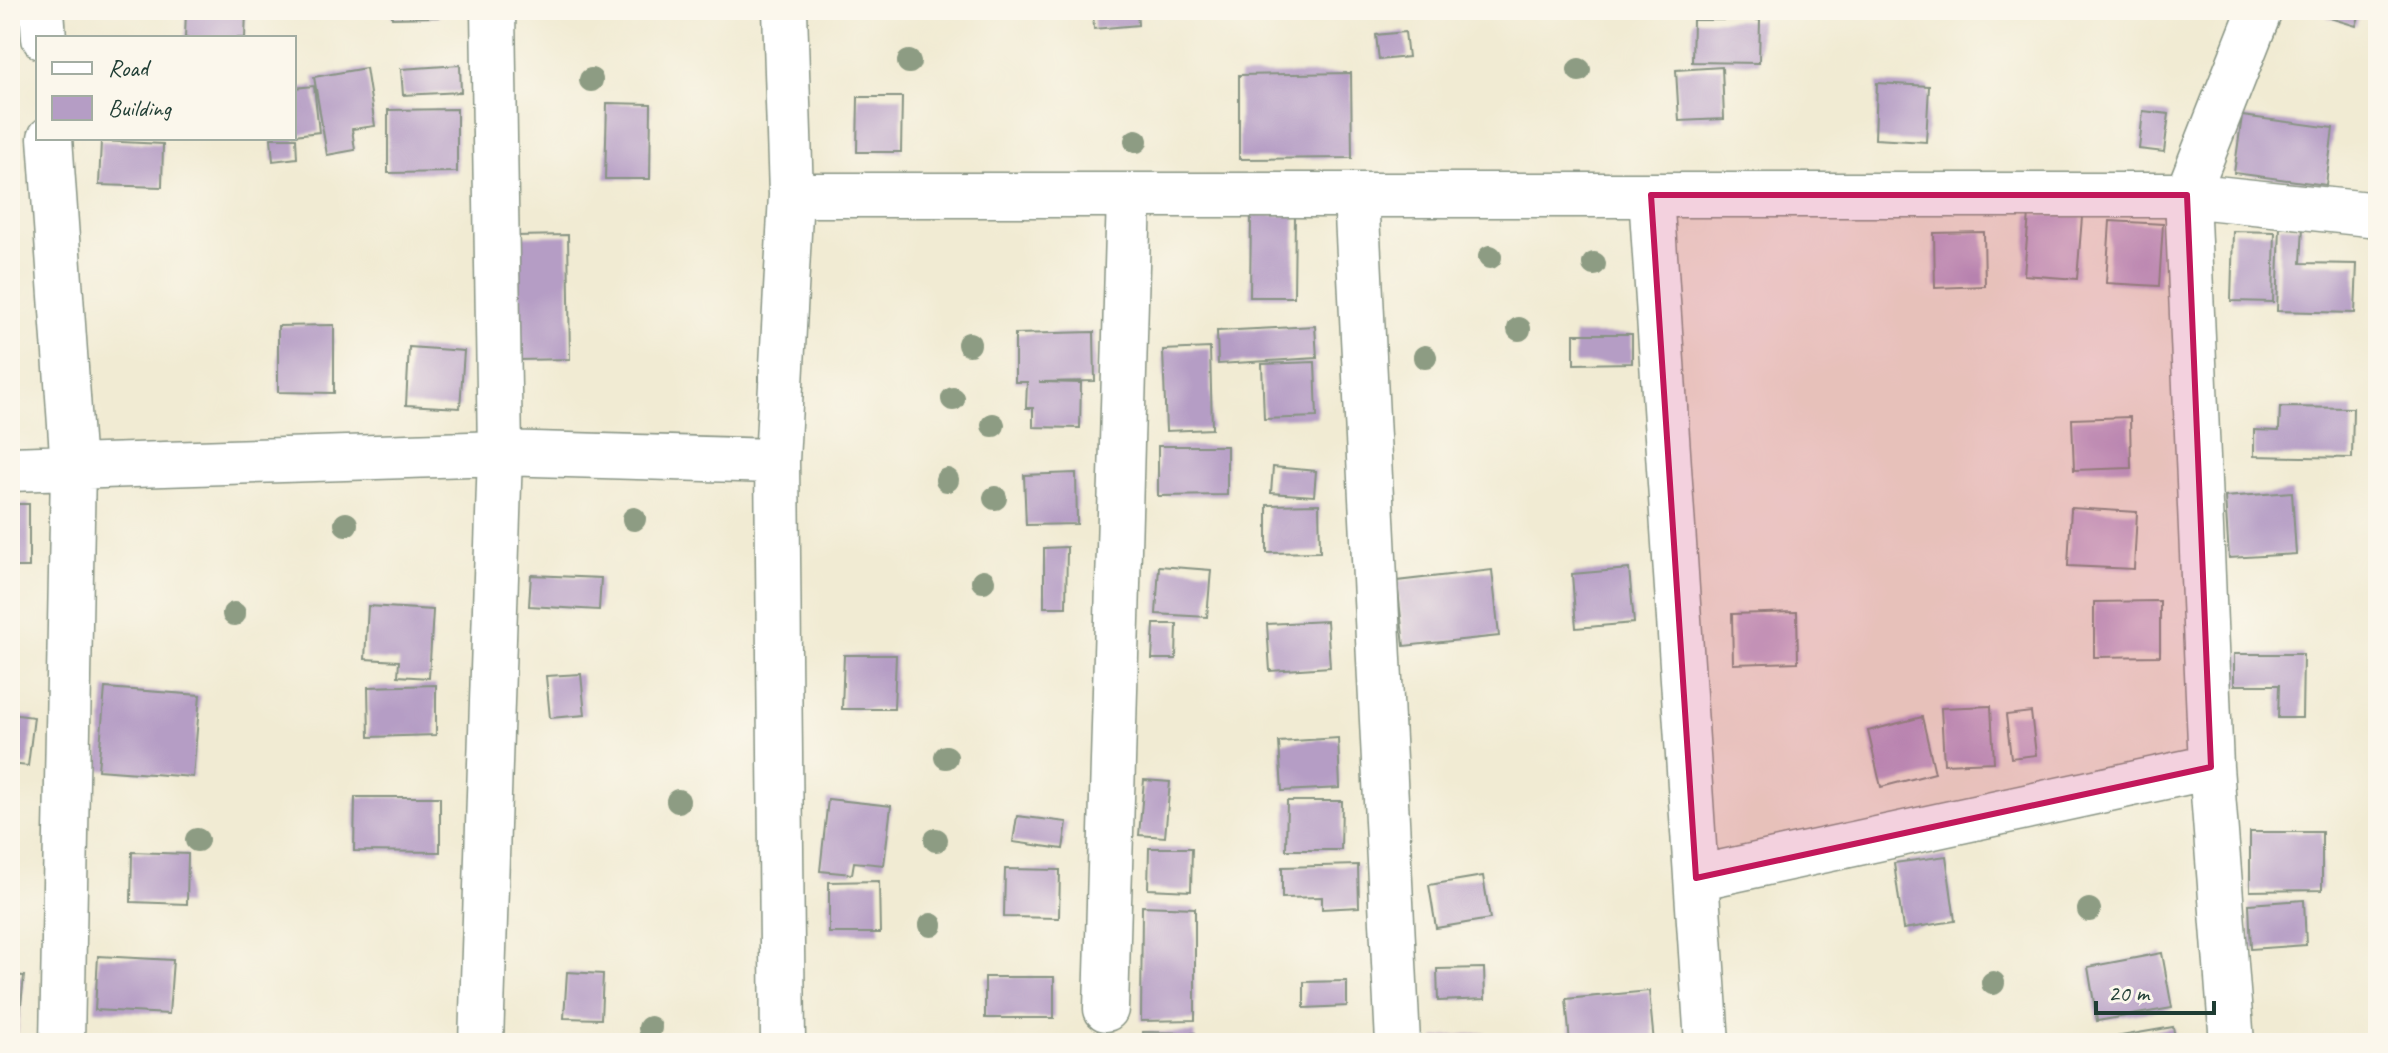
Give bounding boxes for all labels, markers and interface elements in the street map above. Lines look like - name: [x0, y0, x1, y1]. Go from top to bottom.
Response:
- legend: [36, 36, 296, 140]
- text: Road: [108, 53, 152, 83]
- text: Building: [108, 93, 173, 123]
- scale bar: [2096, 965, 2214, 1015]
- text: 20 m: [2108, 978, 2151, 1008]

